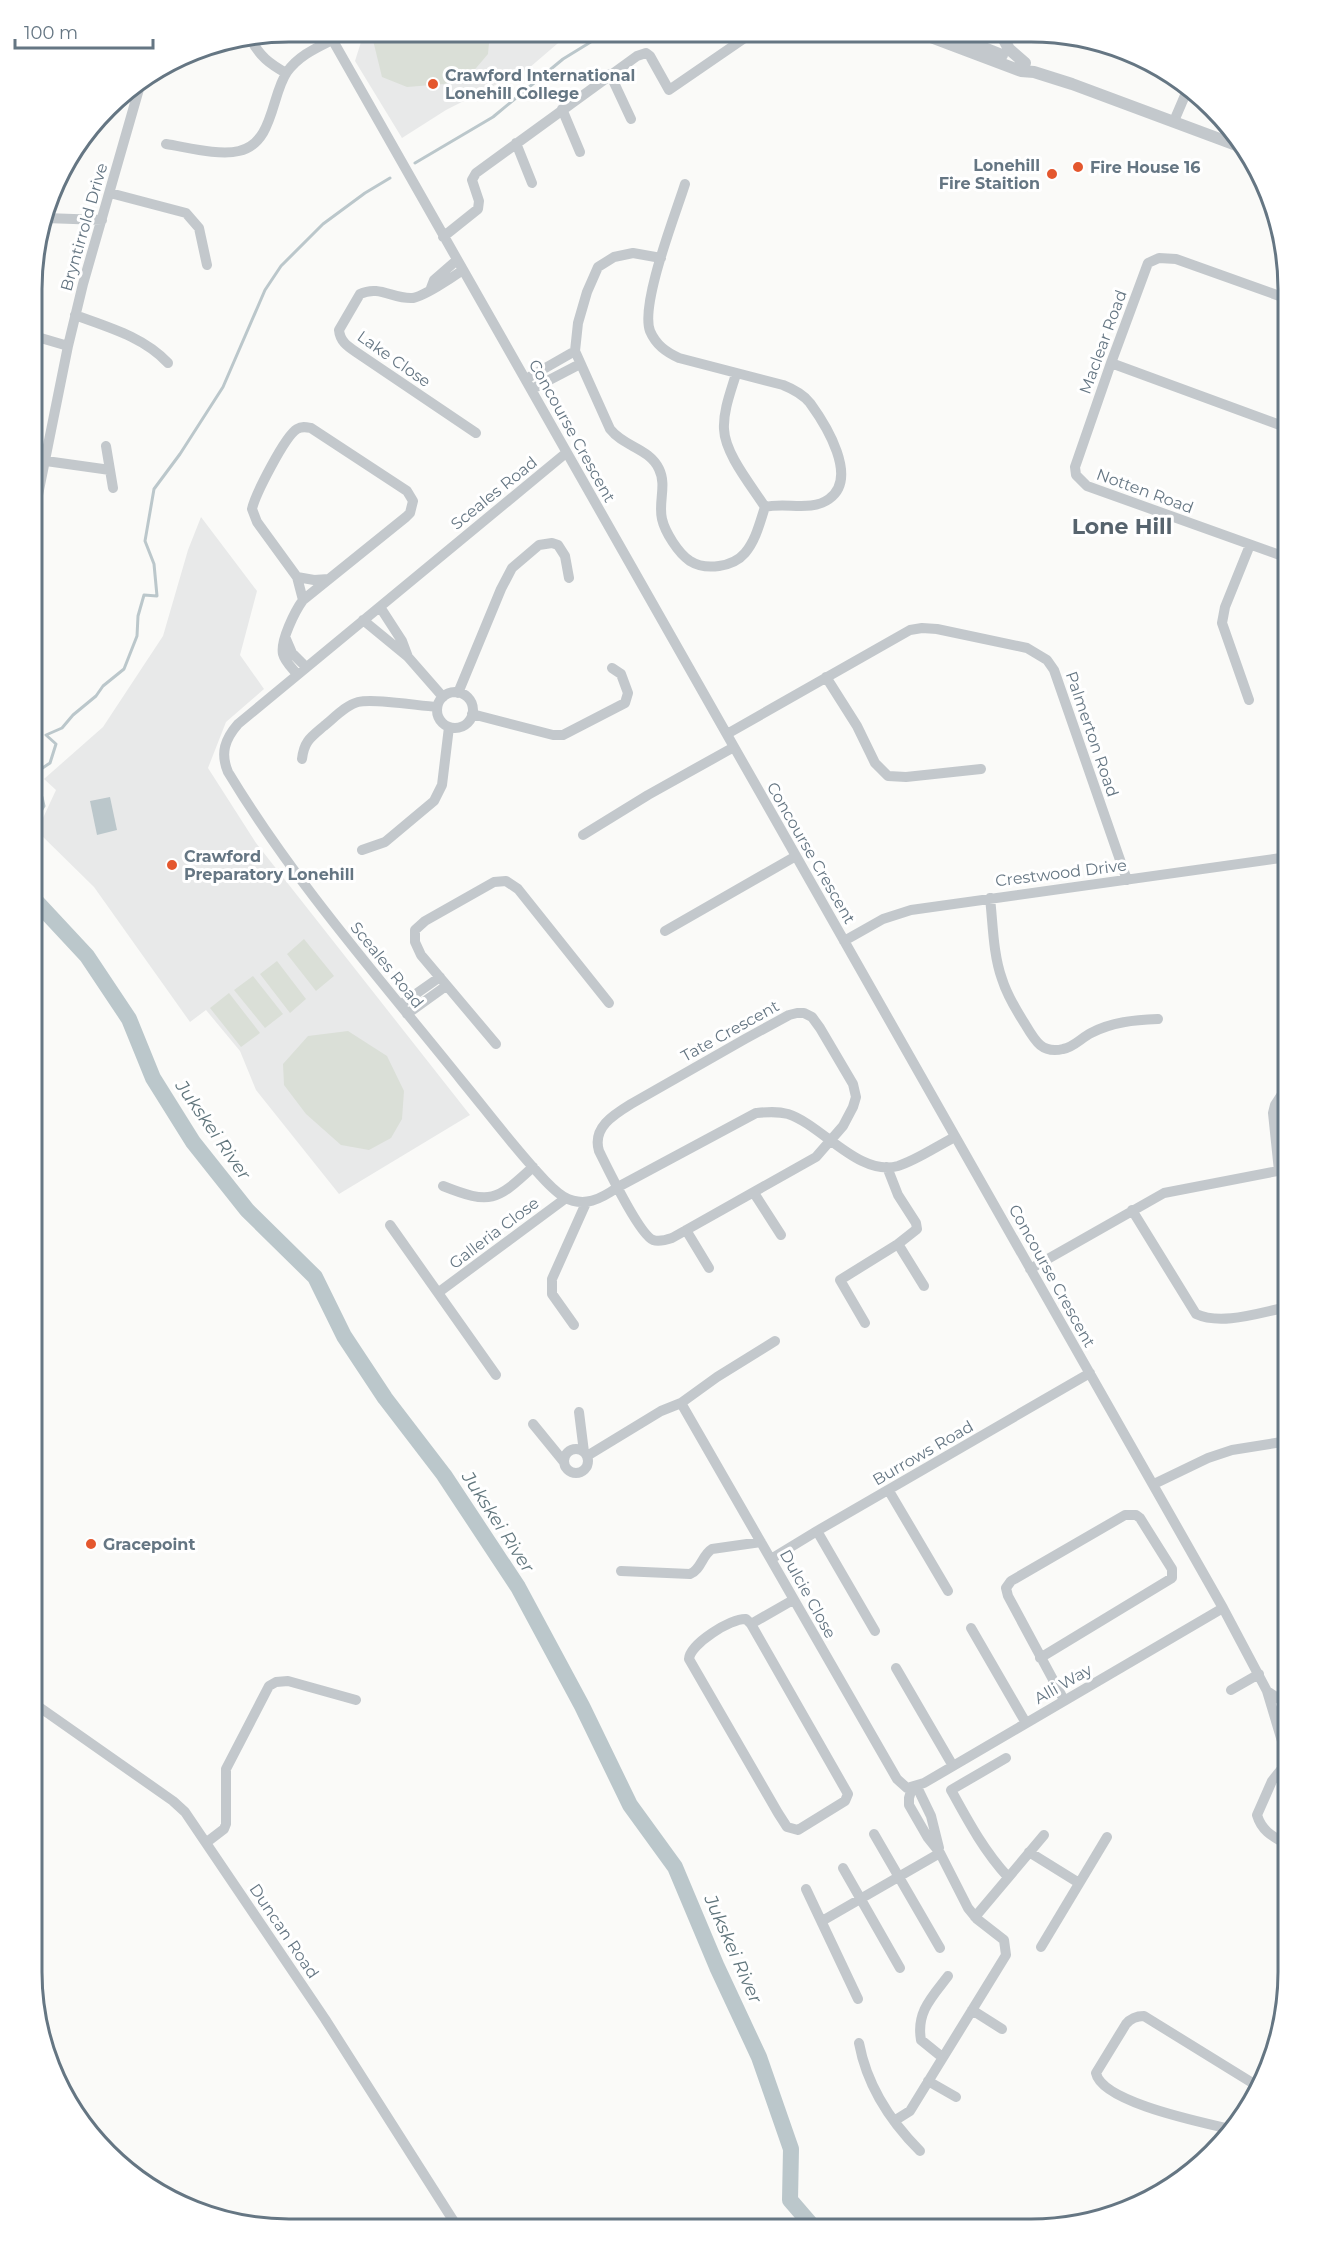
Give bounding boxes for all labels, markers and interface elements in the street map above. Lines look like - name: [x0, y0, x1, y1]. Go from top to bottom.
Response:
- scale bar: [15, 12, 153, 50]
- text: 100 m: [24, 22, 78, 44]
- place label: Crawford International Lonehill College: [445, 66, 635, 103]
- marker: Crawford International Lonehill College: [426, 77, 440, 91]
- place label: Lonehill Fire Staition: [939, 156, 1040, 193]
- place label: Fire House 16: [1090, 158, 1200, 177]
- marker: Fire House 16: [1071, 160, 1085, 174]
- street label: Bryntirrold Drive: [57, 161, 111, 293]
- marker: Lonehill Fire Staition: [1045, 167, 1059, 181]
- street label: Maclear Road: [1075, 287, 1131, 397]
- street label: Lake Close: [354, 327, 434, 391]
- street label: Concourse Crescent: [525, 356, 619, 506]
- street label: Sceales Road: [447, 452, 541, 534]
- street label: Notten Road: [1094, 465, 1196, 517]
- district label: Lone Hill: [1072, 513, 1172, 540]
- street label: Palmerton Road: [1062, 669, 1122, 799]
- street label: Concourse Crescent: [763, 779, 860, 928]
- place label: Crawford Preparatory Lonehill: [184, 847, 354, 884]
- street label: Crestwood Drive: [994, 856, 1128, 890]
- marker: Crawford Preparatory Lonehill: [165, 858, 179, 872]
- street label: Sceales Road: [346, 918, 428, 1012]
- street label: Tate Crescent: [678, 996, 783, 1066]
- water label: Jukskei River: [170, 1075, 256, 1185]
- street label: Galleria Close: [445, 1193, 543, 1273]
- street label: Concourse Crescent: [1005, 1201, 1099, 1351]
- street label: Burrows Road: [869, 1417, 977, 1489]
- water label: Jukskei River: [457, 1466, 539, 1577]
- place label: Gracepoint: [103, 1535, 195, 1554]
- marker: Gracepoint: [84, 1537, 98, 1551]
- street label: Dulcie Close: [776, 1546, 840, 1642]
- street label: Alli Way: [1031, 1660, 1095, 1708]
- street label: Duncan Road: [245, 1880, 323, 1982]
- water label: Jukskei River: [699, 1891, 767, 2007]

